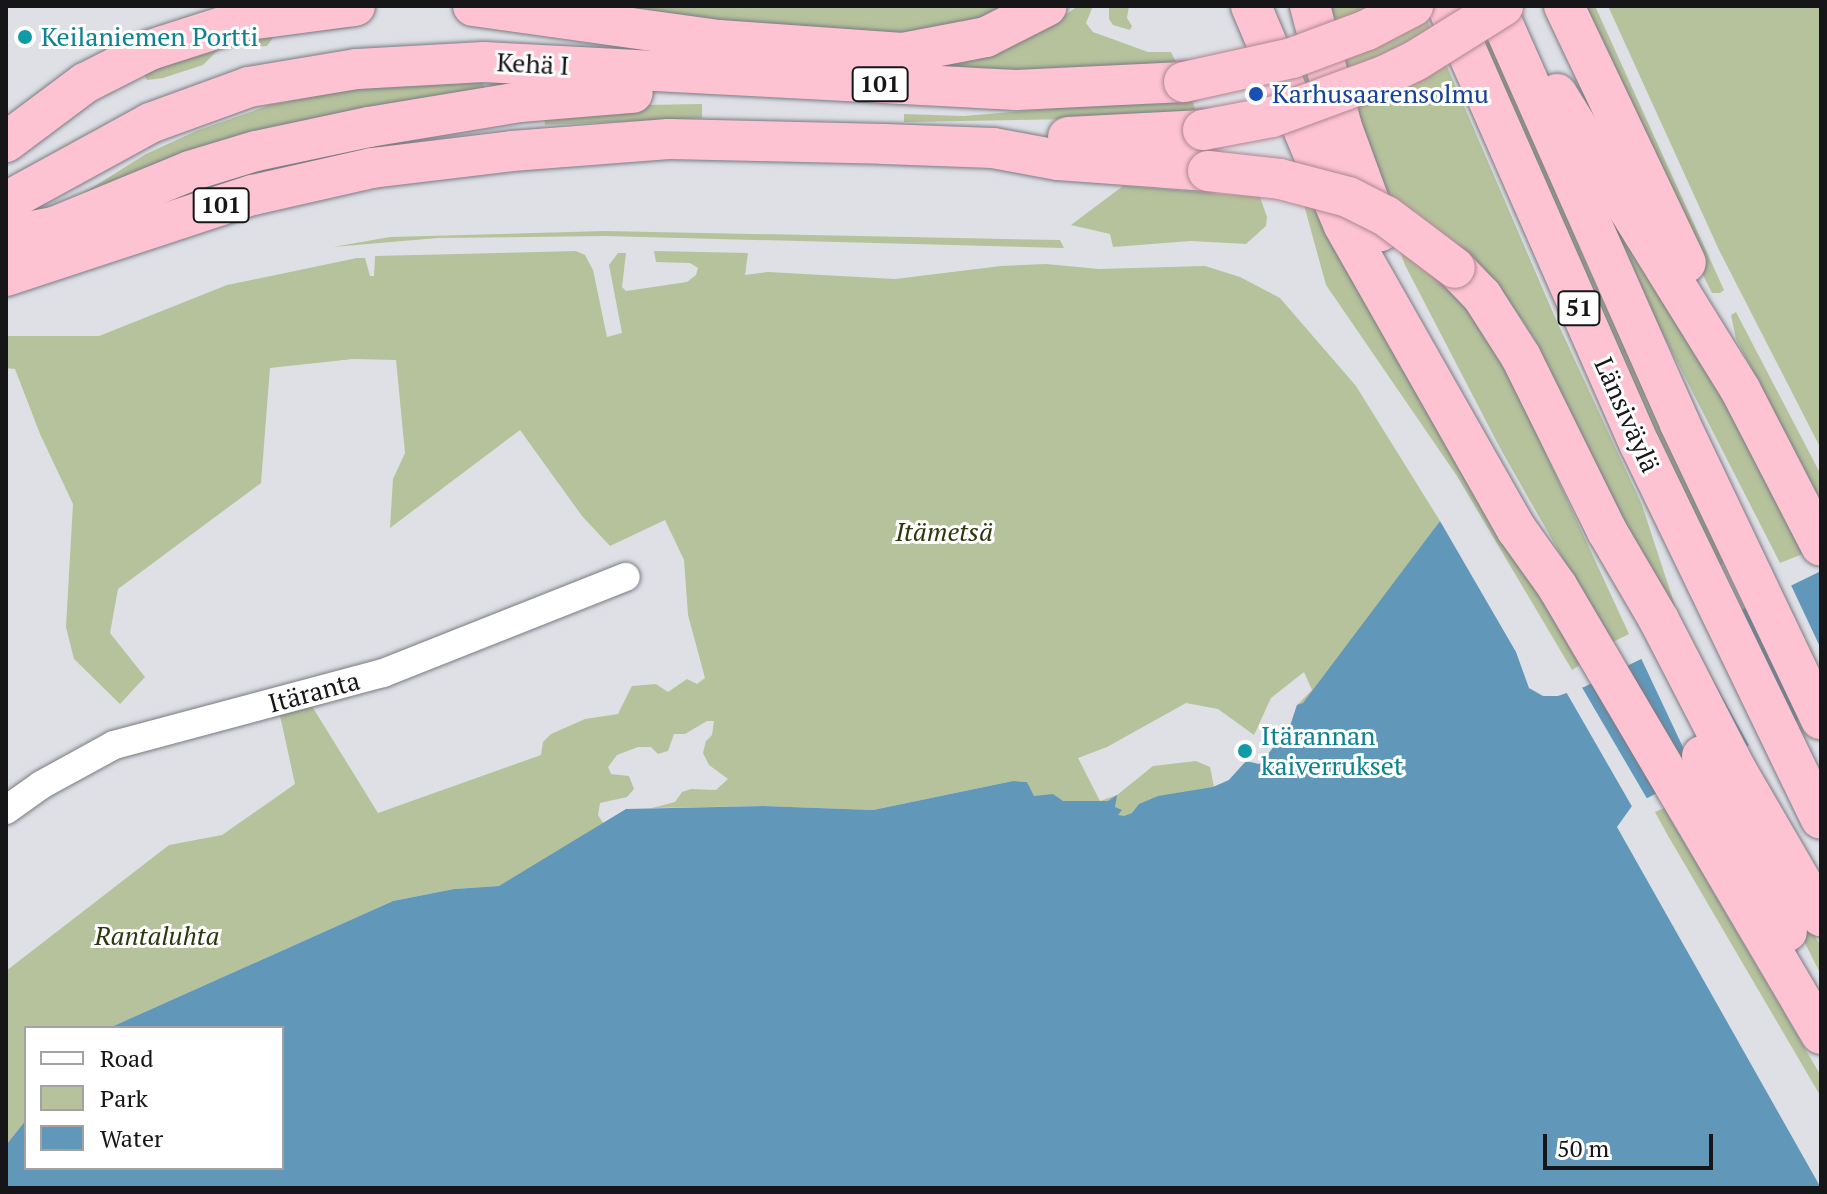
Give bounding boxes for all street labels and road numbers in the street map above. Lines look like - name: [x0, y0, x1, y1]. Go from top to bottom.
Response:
- street label: Kehä I: [496, 47, 570, 81]
- road number: 101: [850, 64, 910, 104]
- road number: 101: [191, 185, 251, 225]
- road number: 51: [1557, 288, 1601, 328]
- street label: Länsiväylä: [1588, 353, 1666, 477]
- street label: Itäranta: [265, 665, 363, 719]

